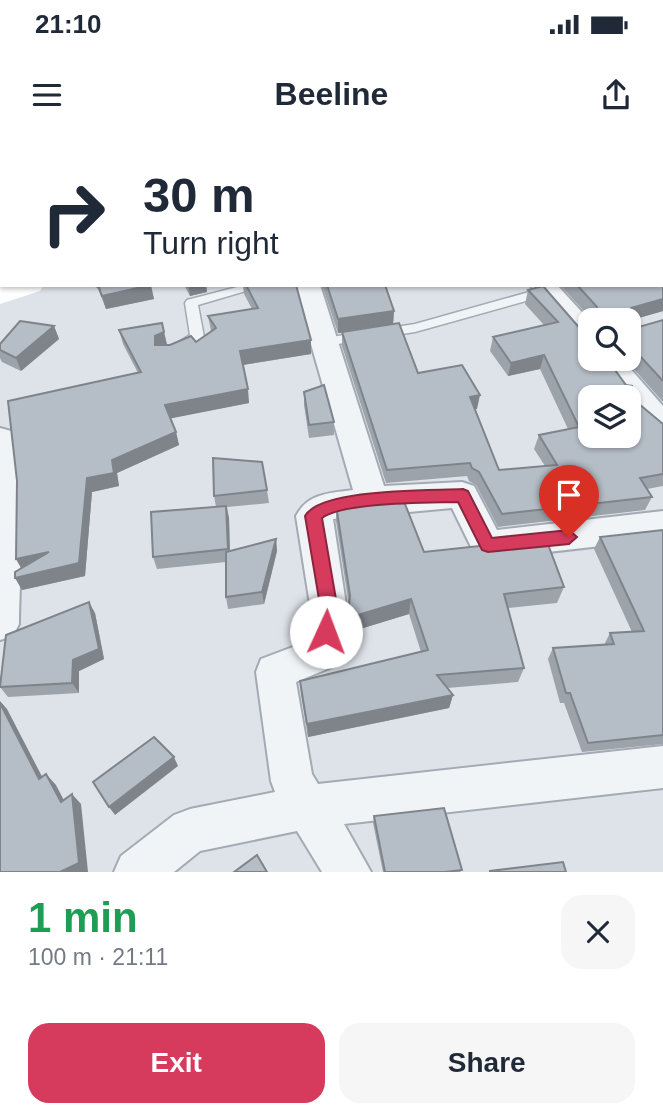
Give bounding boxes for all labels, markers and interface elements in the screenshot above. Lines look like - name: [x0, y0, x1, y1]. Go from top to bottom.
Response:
- text: 21:10: [35, 9, 102, 39]
- icon: menu: [28, 76, 66, 114]
- text: Beeline: [275, 76, 388, 112]
- icon: share: [597, 76, 635, 114]
- icon: right: [28, 168, 119, 259]
- text: 30 m: [143, 168, 255, 222]
- text: Turn right: [143, 225, 279, 261]
- map controls: [578, 308, 641, 448]
- button: search: [578, 308, 641, 371]
- button: layers: [578, 385, 641, 448]
- pin: [539, 465, 599, 537]
- icon: arrive: [550, 476, 588, 514]
- position arrow: [289, 595, 363, 669]
- text: 1 min: [28, 894, 138, 941]
- button: close: [561, 895, 635, 969]
- text: 100 m · 21:11: [28, 944, 168, 970]
- button: Exit: [28, 1023, 325, 1103]
- button: Share: [339, 1023, 635, 1103]

